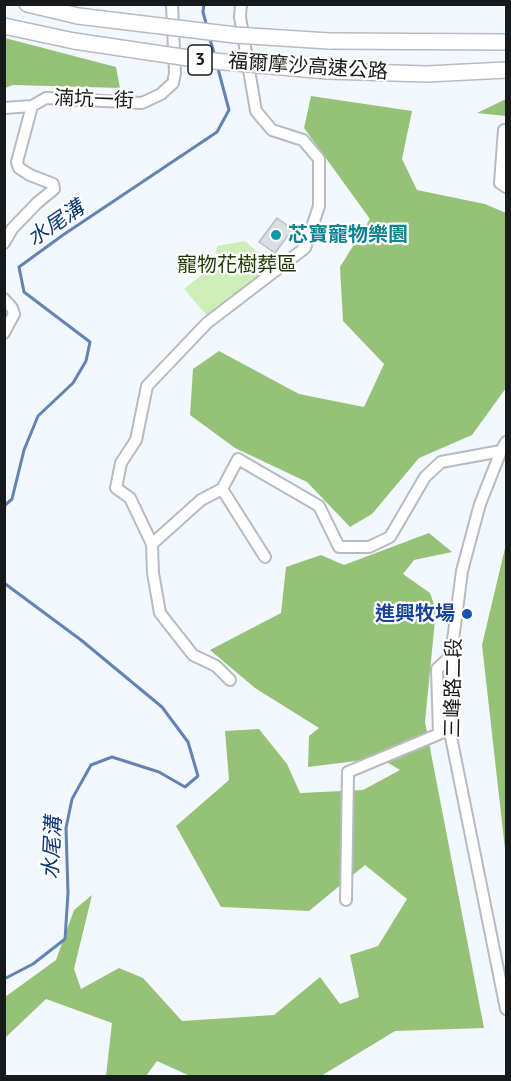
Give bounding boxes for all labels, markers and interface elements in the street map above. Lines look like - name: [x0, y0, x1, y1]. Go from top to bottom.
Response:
- road number: 3: [188, 45, 212, 75]
- street label: 福爾摩沙高速公路: [227, 49, 389, 85]
- street label: 湳坑一街: [54, 87, 134, 113]
- water label: 水尾溝: [23, 196, 89, 252]
- place label: 芯寶寵物樂園: [288, 223, 408, 247]
- marker: 芯寶寵物樂園: [269, 228, 283, 242]
- park label: 寵物花樹葬區: [177, 253, 297, 277]
- place label: 進興牧場: [375, 602, 455, 626]
- marker: 進興牧場: [460, 607, 474, 621]
- street label: 三峰路二段: [441, 638, 467, 738]
- water label: 水尾溝: [39, 816, 67, 880]

